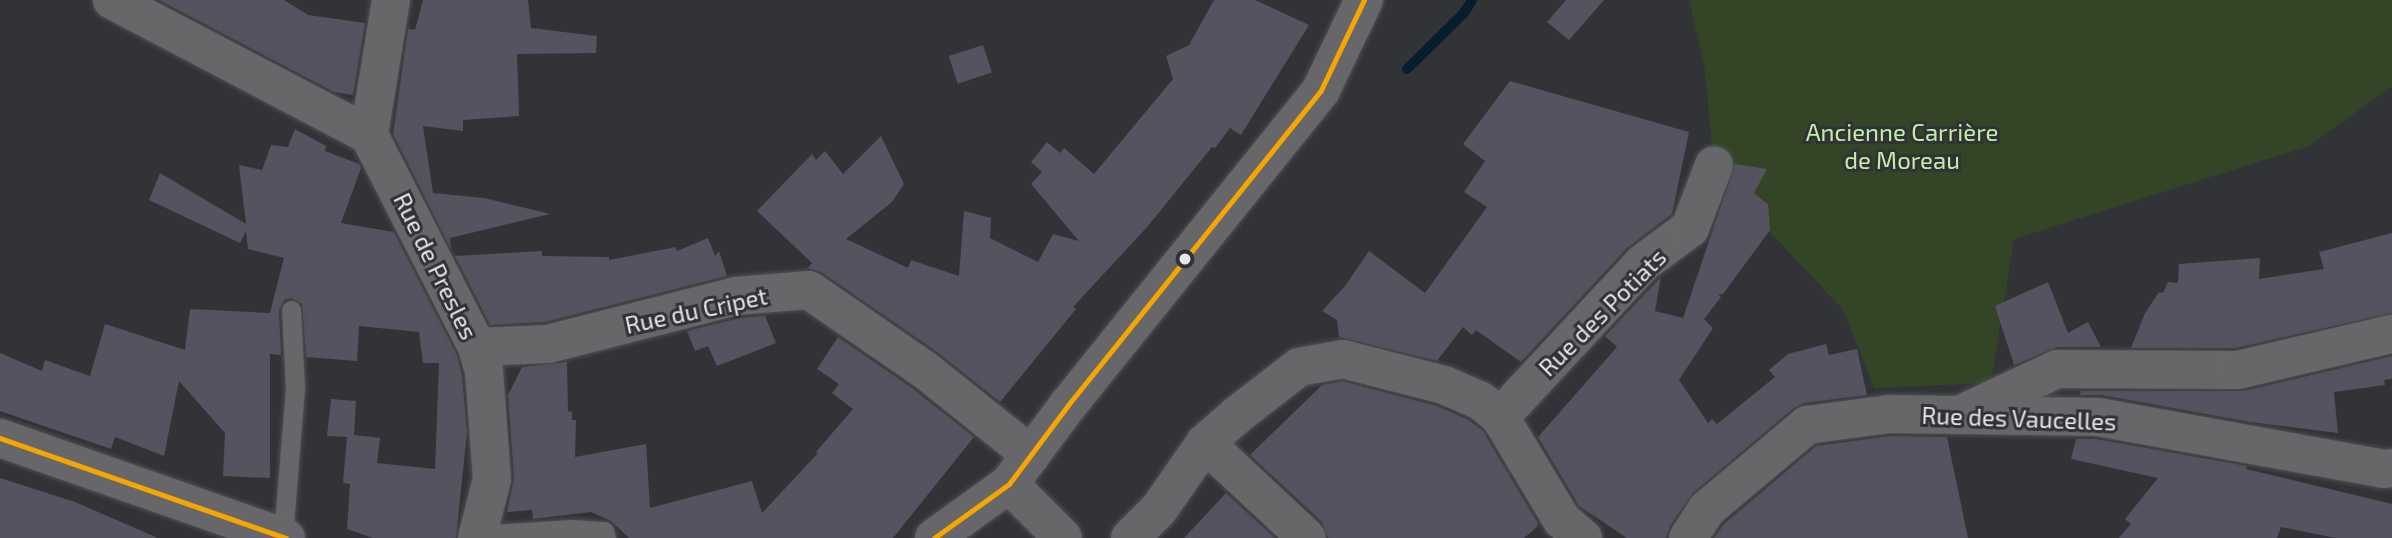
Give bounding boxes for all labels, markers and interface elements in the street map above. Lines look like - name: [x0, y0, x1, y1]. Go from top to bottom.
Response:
- park label: Ancienne Carrière de Moreau: [1806, 118, 1998, 174]
- street label: Rue de Presles: [388, 188, 484, 344]
- street label: Rue des Potiats: [1532, 242, 1672, 382]
- unlabelled marker: [1178, 252, 1192, 266]
- street label: Rue du Cripet: [622, 281, 770, 339]
- street label: Rue des Vaucelles: [1921, 400, 2117, 436]

